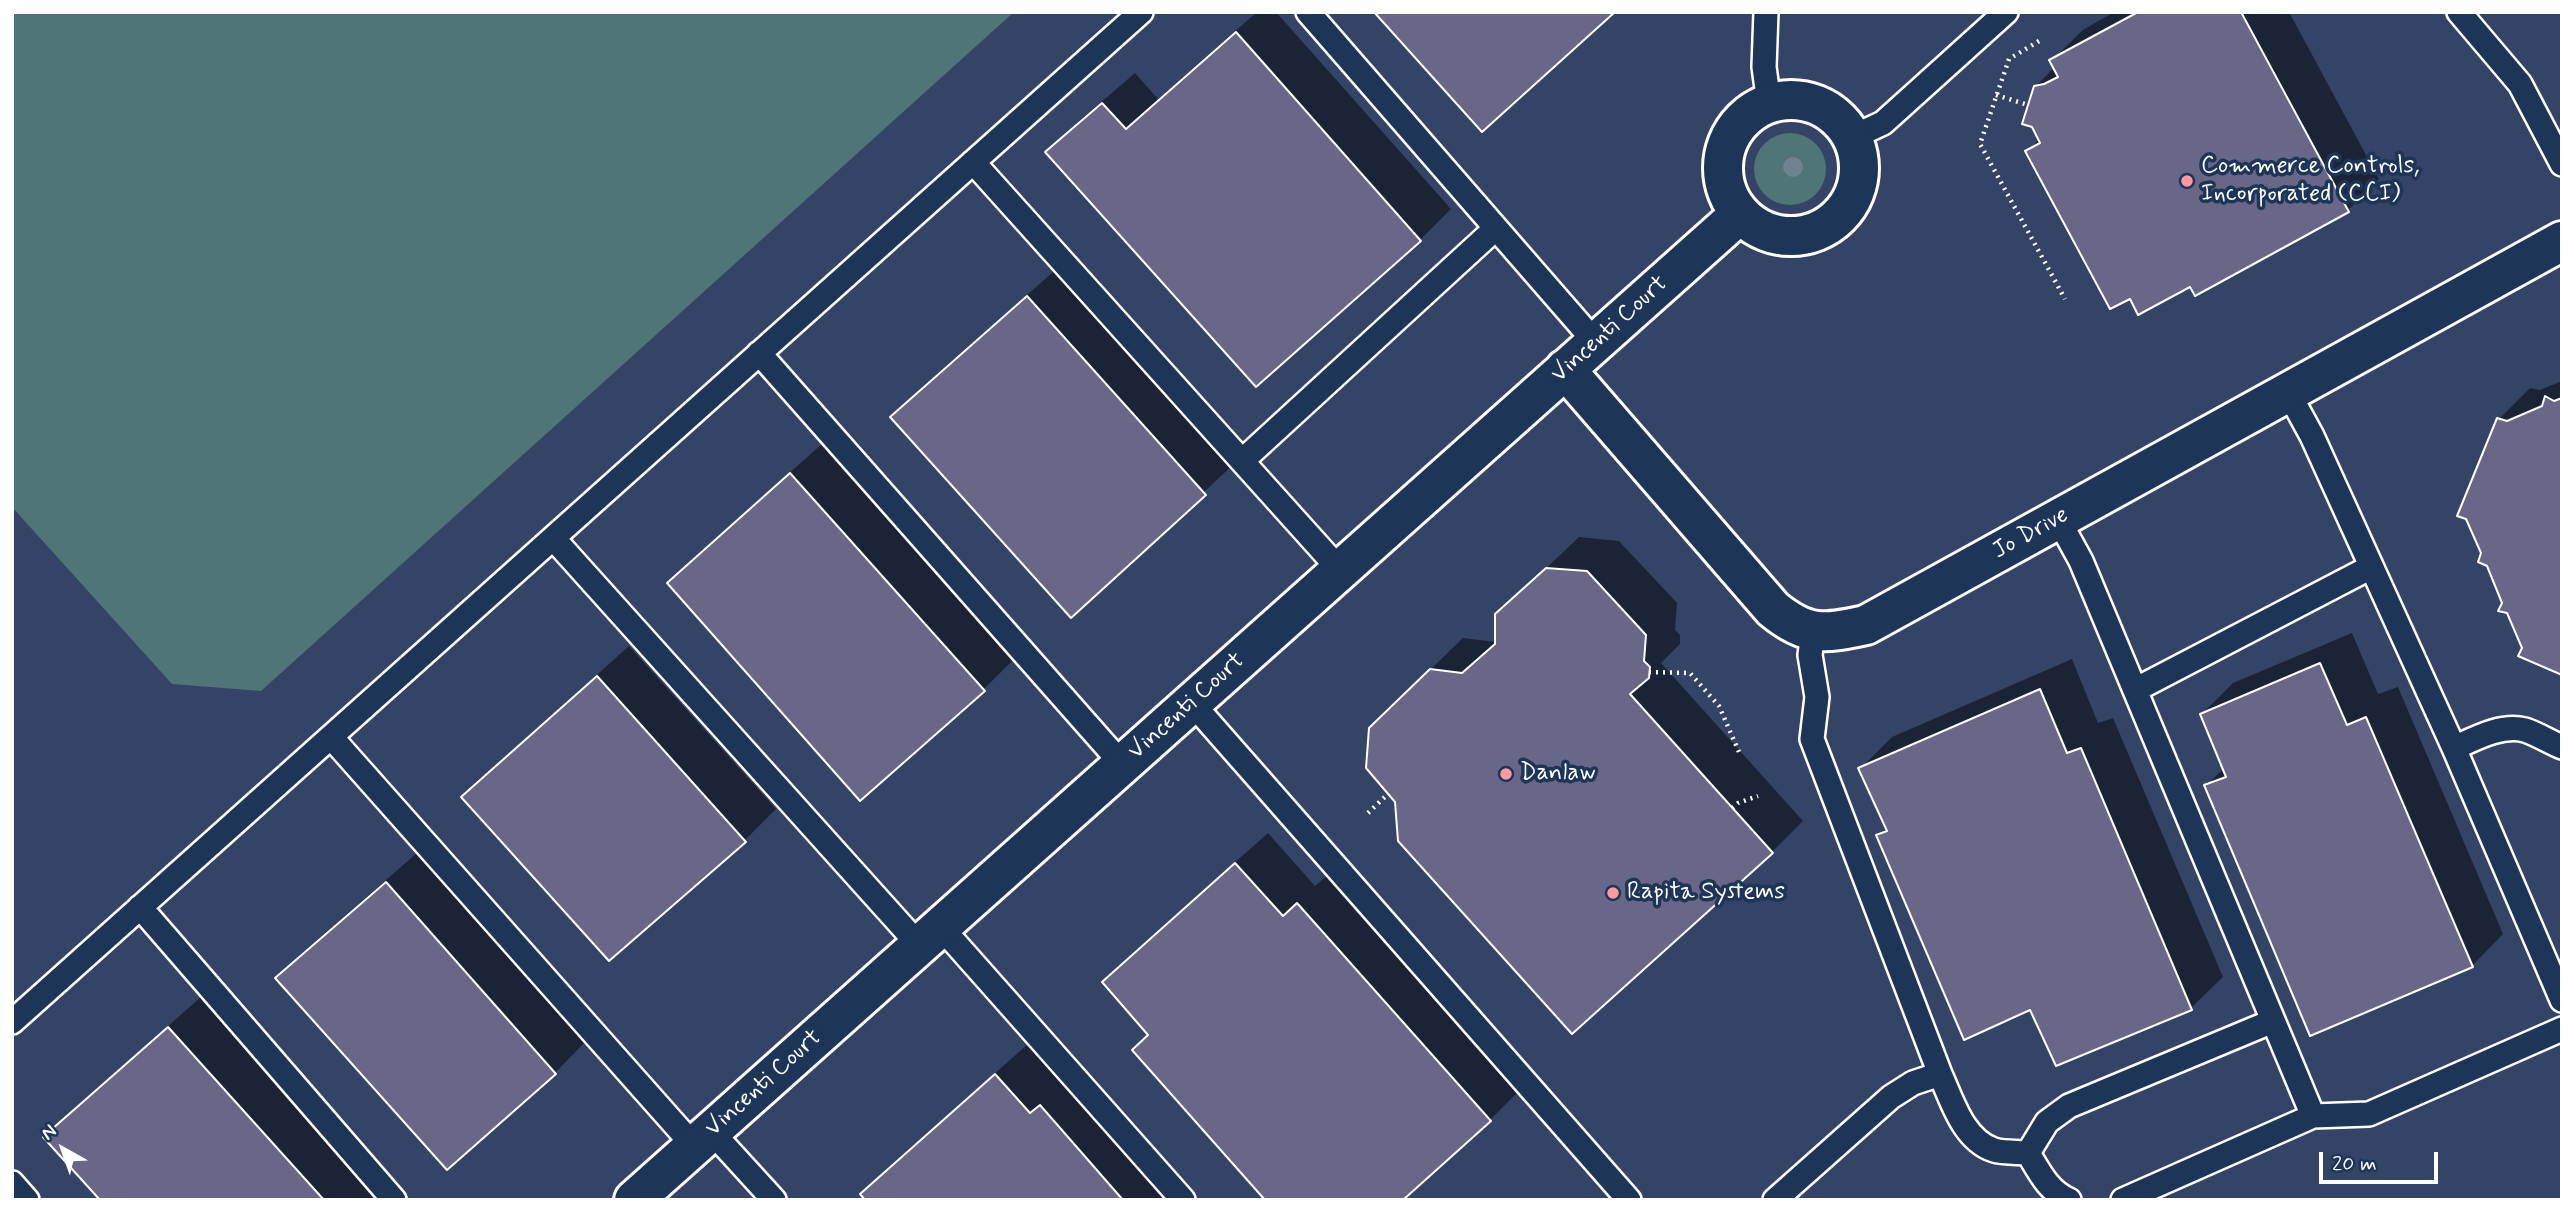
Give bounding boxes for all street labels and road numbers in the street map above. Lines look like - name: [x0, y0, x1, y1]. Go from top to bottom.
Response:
- street label: Vincenti Court: [1546, 270, 1674, 390]
- street label: Jo Drive: [1988, 501, 2074, 567]
- street label: Vincenti Court: [1123, 647, 1251, 767]
- street label: Vincenti Court: [700, 1024, 828, 1144]

